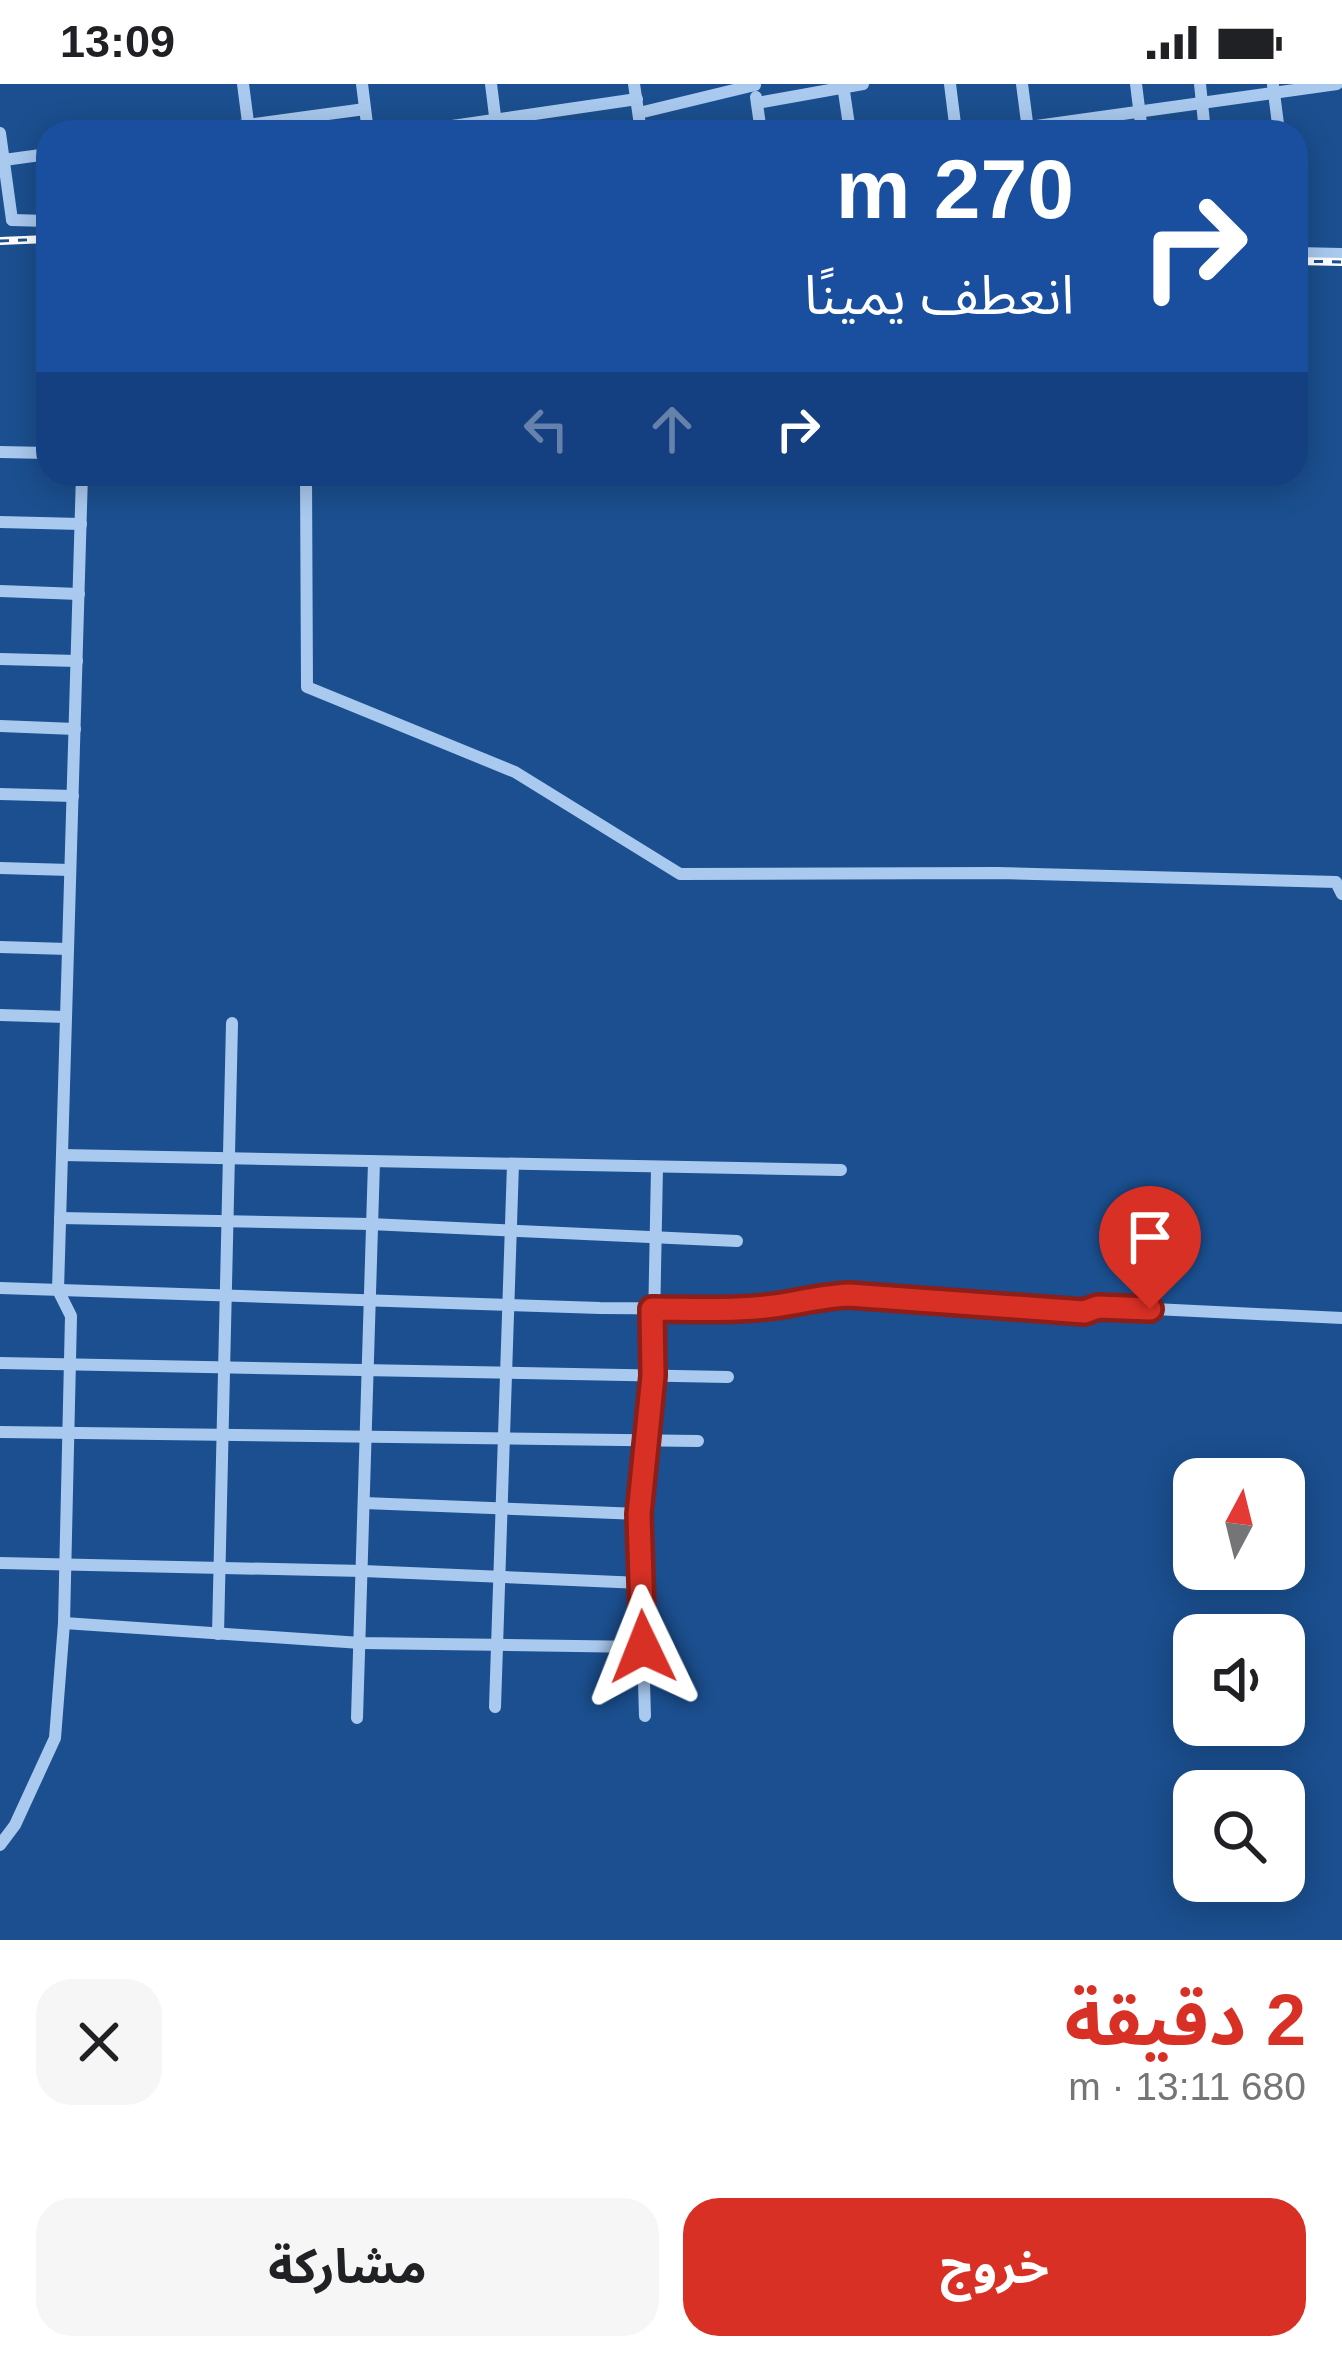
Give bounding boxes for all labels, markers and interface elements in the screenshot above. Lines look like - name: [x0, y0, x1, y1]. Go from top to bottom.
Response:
- text: 13:09: [60, 16, 175, 67]
- text: 270 m: [836, 142, 1074, 236]
- icon: right: [1116, 168, 1272, 324]
- text: انعطف يمينًا: [804, 265, 1074, 325]
- icon: left: [513, 396, 579, 462]
- icon: ahead: [639, 396, 705, 462]
- icon: right: [765, 396, 831, 462]
- pin: [1099, 1186, 1201, 1309]
- icon: arrive: [1117, 1204, 1183, 1270]
- north arrow: [1173, 1458, 1305, 1590]
- map controls: [1173, 1458, 1305, 1902]
- position arrow: [580, 1584, 706, 1710]
- button: sound: [1173, 1614, 1305, 1746]
- button: search: [1173, 1770, 1305, 1902]
- button: close: [36, 1979, 162, 2105]
- text: 2 دقيقة: [1065, 1980, 1306, 2060]
- text: 680 m · 13:11: [1068, 2065, 1306, 2108]
- button: مشاركة: [36, 2198, 659, 2336]
- button: خروج: [683, 2198, 1306, 2336]

